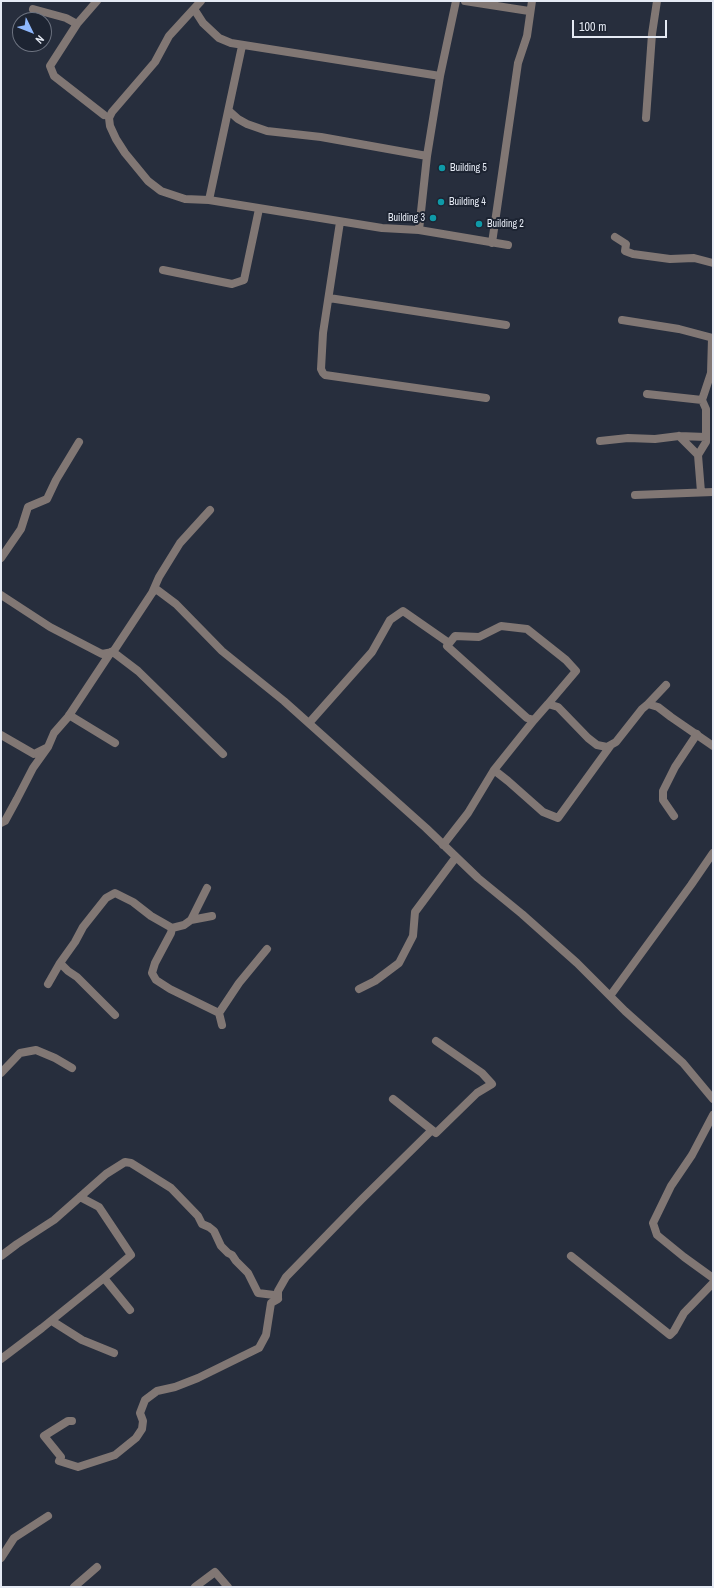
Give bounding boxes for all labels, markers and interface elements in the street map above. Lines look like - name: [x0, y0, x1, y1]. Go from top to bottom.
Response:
- north arrow: [12, 12, 52, 52]
- scale bar: [574, 12, 669, 38]
- text: 100 m: [579, 19, 606, 35]
- text: N: [33, 32, 47, 47]
- place label: Building 5: [450, 162, 487, 174]
- marker: Building 5: [437, 163, 447, 173]
- place label: Building 4: [449, 196, 486, 208]
- marker: Building 4: [436, 197, 446, 207]
- place label: Building 3: [388, 212, 425, 224]
- marker: Building 3: [428, 213, 438, 223]
- place label: Building 2: [487, 218, 524, 230]
- marker: Building 2: [474, 219, 484, 229]

